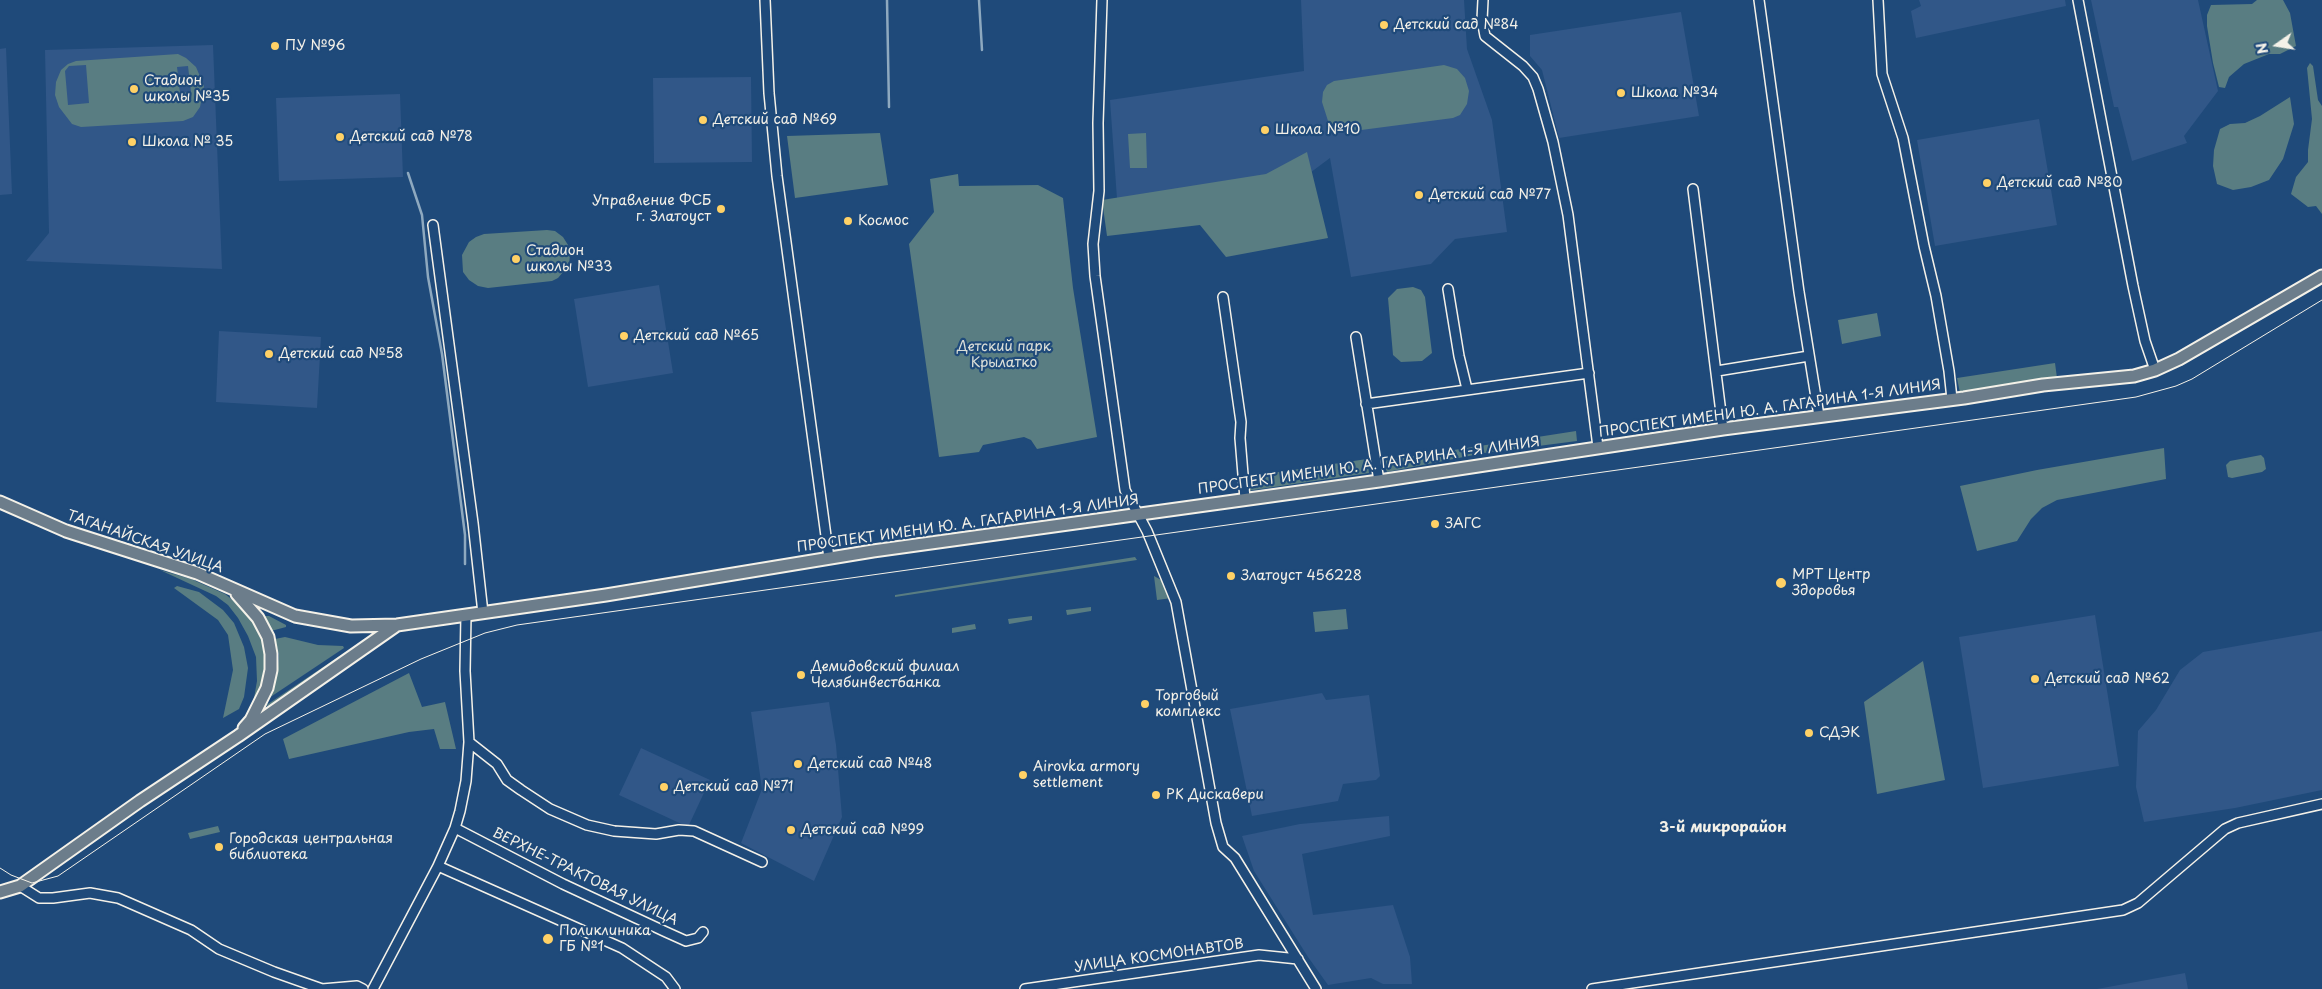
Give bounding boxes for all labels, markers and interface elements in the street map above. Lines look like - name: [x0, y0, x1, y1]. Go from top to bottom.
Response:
- place label: Детский сад №84: [1394, 17, 1518, 33]
- marker: Детский сад №84: [1378, 19, 1390, 31]
- north arrow: [2252, 20, 2302, 70]
- place label: ПУ №96: [285, 38, 345, 54]
- marker: ПУ №96: [269, 40, 281, 52]
- text: N: [2250, 41, 2273, 56]
- place label: Стадион школы №35: [144, 73, 230, 105]
- marker: Стадион школы №35: [128, 83, 140, 95]
- place label: Школа №34: [1631, 85, 1718, 101]
- marker: Школа №34: [1615, 87, 1627, 99]
- place label: Детский сад №69: [713, 112, 837, 128]
- marker: Детский сад №69: [697, 114, 709, 126]
- place label: Школа №10: [1275, 122, 1360, 138]
- marker: Школа №10: [1259, 124, 1271, 136]
- place label: Детский сад №78: [350, 129, 473, 145]
- marker: Детский сад №78: [334, 131, 346, 143]
- place label: Школа № 35: [142, 134, 233, 150]
- marker: Школа № 35: [126, 136, 138, 148]
- place label: Детский сад №80: [1997, 175, 2122, 191]
- marker: Детский сад №80: [1981, 177, 1993, 189]
- place label: Детский сад №77: [1429, 187, 1551, 203]
- marker: Детский сад №77: [1413, 189, 1425, 201]
- place label: Управление ФСБ г. Златоуст: [592, 193, 711, 226]
- marker: Управление ФСБ г. Златоуст: [715, 203, 727, 215]
- place label: Космос: [858, 213, 909, 229]
- marker: Космос: [842, 215, 854, 227]
- place label: Стадион школы №33: [526, 243, 613, 276]
- marker: Стадион школы №33: [510, 253, 522, 265]
- place label: Детский сад №65: [634, 328, 759, 344]
- marker: Детский сад №65: [618, 330, 630, 342]
- park label: Детский парк Крылатко: [957, 339, 1051, 372]
- place label: Детский сад №58: [279, 346, 403, 362]
- marker: Детский сад №58: [263, 348, 275, 360]
- street label: ПРОСПЕКТ ИМЕНИ Ю. А. ГАГАРИНА 1-Я ЛИНИЯ: [1598, 377, 1942, 441]
- street label: ПРОСПЕКТ ИМЕНИ Ю. А. ГАГАРИНА 1-Я ЛИНИЯ: [1197, 434, 1541, 498]
- street label: ПРОСПЕКТ ИМЕНИ Ю. А. ГАГАРИНА 1-Я ЛИНИЯ: [796, 492, 1140, 556]
- street label: ТАГАНАЙСКАЯ УЛИЦА: [65, 507, 225, 577]
- place label: ЗАГС: [1445, 516, 1482, 532]
- marker: ЗАГС: [1429, 518, 1441, 530]
- place label: МРТ Центр Здоровья: [1792, 567, 1870, 600]
- place label: Златоуст 456228: [1241, 568, 1362, 584]
- marker: Златоуст 456228: [1225, 570, 1237, 582]
- marker: МРТ Центр Здоровья: [1774, 576, 1788, 590]
- place label: Демидовский филиал Челябинвестбанка: [811, 659, 960, 692]
- marker: Демидовский филиал Челябинвестбанка: [795, 669, 807, 681]
- place label: Детский сад №62: [2045, 671, 2170, 687]
- marker: Детский сад №62: [2029, 673, 2041, 685]
- place label: Торговый комплекс: [1155, 688, 1221, 720]
- marker: Торговый комплекс: [1139, 698, 1151, 710]
- place label: СДЭК: [1819, 725, 1860, 741]
- marker: СДЭК: [1803, 727, 1815, 739]
- place label: Детский сад №48: [808, 756, 932, 772]
- marker: Детский сад №48: [792, 758, 804, 770]
- place label: Airovka armory settlement: [1033, 759, 1140, 792]
- marker: Airovka armory settlement: [1017, 769, 1029, 781]
- place label: Детский сад №71: [674, 779, 794, 795]
- marker: Детский сад №71: [658, 781, 670, 793]
- place label: РК Дискавери: [1166, 787, 1264, 803]
- marker: РК Дискавери: [1150, 789, 1162, 801]
- district label: 3-й микрорайон: [1659, 819, 1787, 837]
- place label: Детский сад №99: [801, 822, 924, 838]
- marker: Детский сад №99: [785, 824, 797, 836]
- street label: ВЕРХНЕ-ТРАКТОВАЯ УЛИЦА: [490, 825, 680, 929]
- place label: Городская центральная библиотека: [229, 831, 393, 864]
- marker: Городская центральная библиотека: [213, 841, 225, 853]
- place label: Поликлиника ГБ №1: [559, 923, 651, 956]
- marker: Поликлиника ГБ №1: [541, 932, 555, 946]
- street label: УЛИЦА КОСМОНАВТОВ: [1073, 936, 1245, 976]

